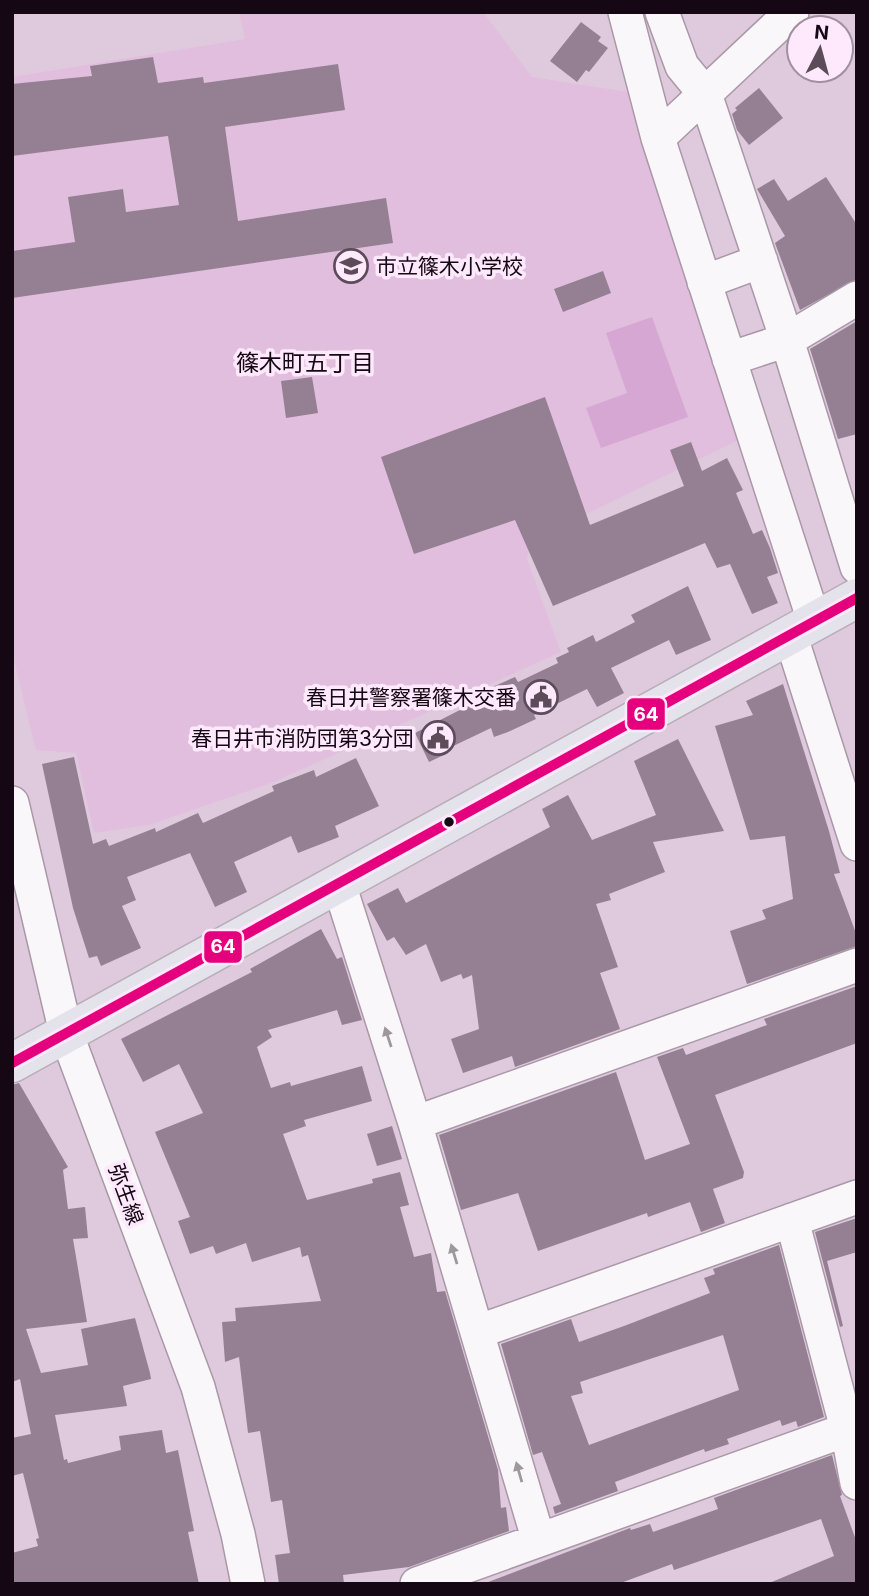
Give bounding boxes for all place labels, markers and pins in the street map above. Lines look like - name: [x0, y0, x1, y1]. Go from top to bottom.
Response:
- school or university icon: 市立篠木小学校: [332, 247, 370, 285]
- place label: 市立篠木小学校: [376, 254, 523, 279]
- public building icon: 春日井警察署篠木交番: [522, 678, 560, 716]
- place label: 春日井警察署篠木交番: [306, 685, 516, 710]
- public building icon: 春日井市消防団第3分団: [419, 719, 457, 757]
- place label: 春日井市消防団第3分団: [191, 726, 414, 751]
- unlabelled marker: [442, 815, 456, 829]

